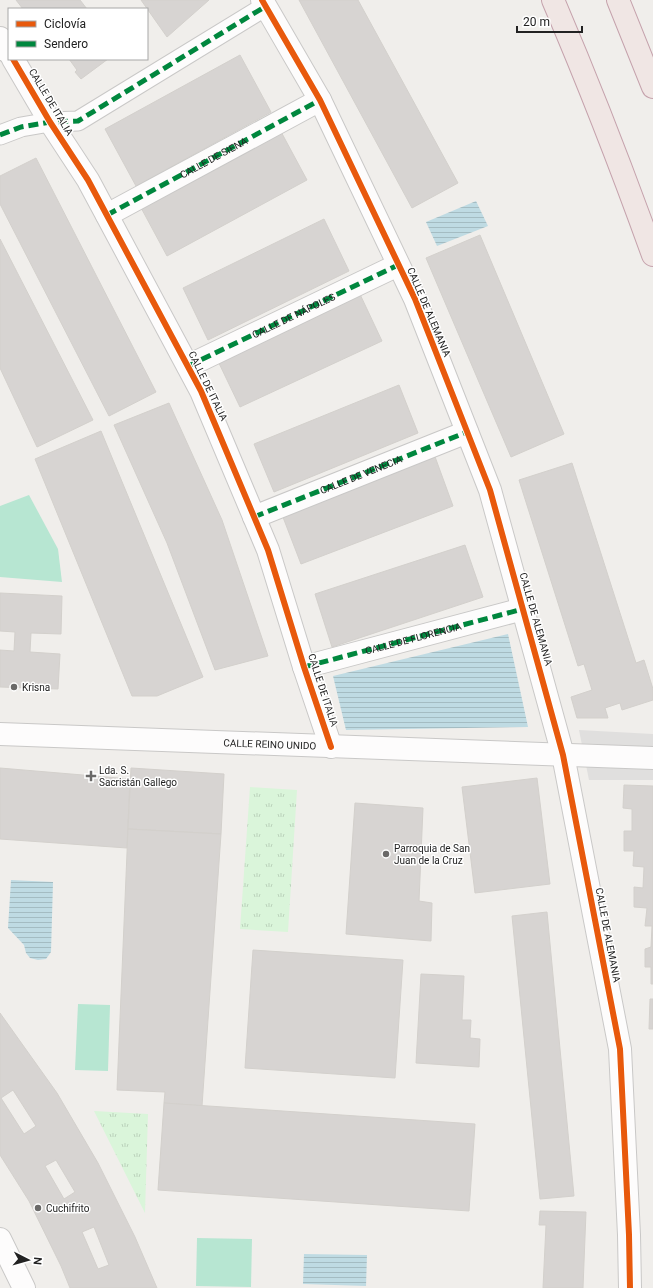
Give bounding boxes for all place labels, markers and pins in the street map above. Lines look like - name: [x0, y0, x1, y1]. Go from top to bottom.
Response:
- marker: Krisna: [9, 682, 19, 692]
- place label: Krisna: [22, 682, 50, 693]
- place label: Lda. S. Sacristán Gallego: [99, 765, 177, 788]
- marker: Lda. S. Sacristán Gallego: [86, 771, 96, 781]
- place label: Parroquia de San Juan de la Cruz: [394, 843, 470, 866]
- marker: Parroquia de San Juan de la Cruz: [381, 849, 391, 859]
- marker: Cuchifrito: [33, 1203, 43, 1213]
- place label: Cuchifrito: [46, 1203, 90, 1214]

